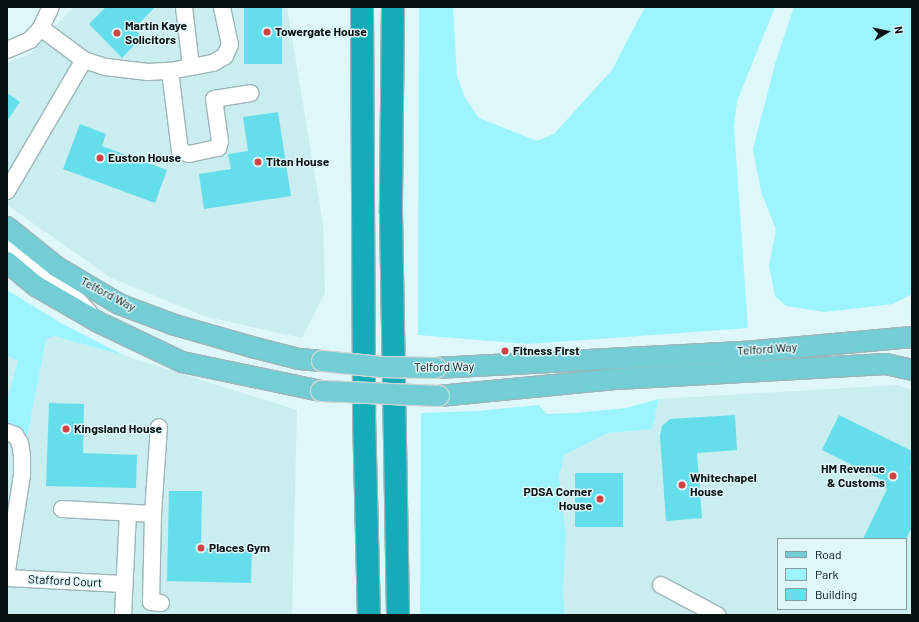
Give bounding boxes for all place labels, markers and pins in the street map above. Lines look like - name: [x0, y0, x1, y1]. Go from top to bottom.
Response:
- place label: Martin Kaye Solicitors: [125, 19, 187, 47]
- place label: Towergate House: [275, 25, 367, 39]
- marker: Towergate House: [262, 27, 272, 37]
- marker: Martin Kaye Solicitors: [112, 28, 122, 38]
- place label: Euston House: [108, 151, 181, 165]
- marker: Euston House: [95, 153, 105, 163]
- place label: Titan House: [266, 155, 329, 169]
- marker: Titan House: [253, 157, 263, 167]
- place label: Fitness First: [513, 344, 580, 358]
- marker: Fitness First: [500, 346, 510, 356]
- place label: Kingsland House: [74, 422, 162, 436]
- marker: Kingsland House: [61, 424, 71, 434]
- place label: HM Revenue & Customs: [821, 462, 885, 490]
- place label: Whitechapel House: [690, 471, 757, 499]
- marker: HM Revenue & Customs: [888, 471, 898, 481]
- marker: Whitechapel House: [677, 480, 687, 490]
- place label: PDSA Corner House: [524, 485, 592, 513]
- marker: PDSA Corner House: [595, 494, 605, 504]
- place label: Places Gym: [209, 541, 270, 555]
- marker: Places Gym: [196, 543, 206, 553]

